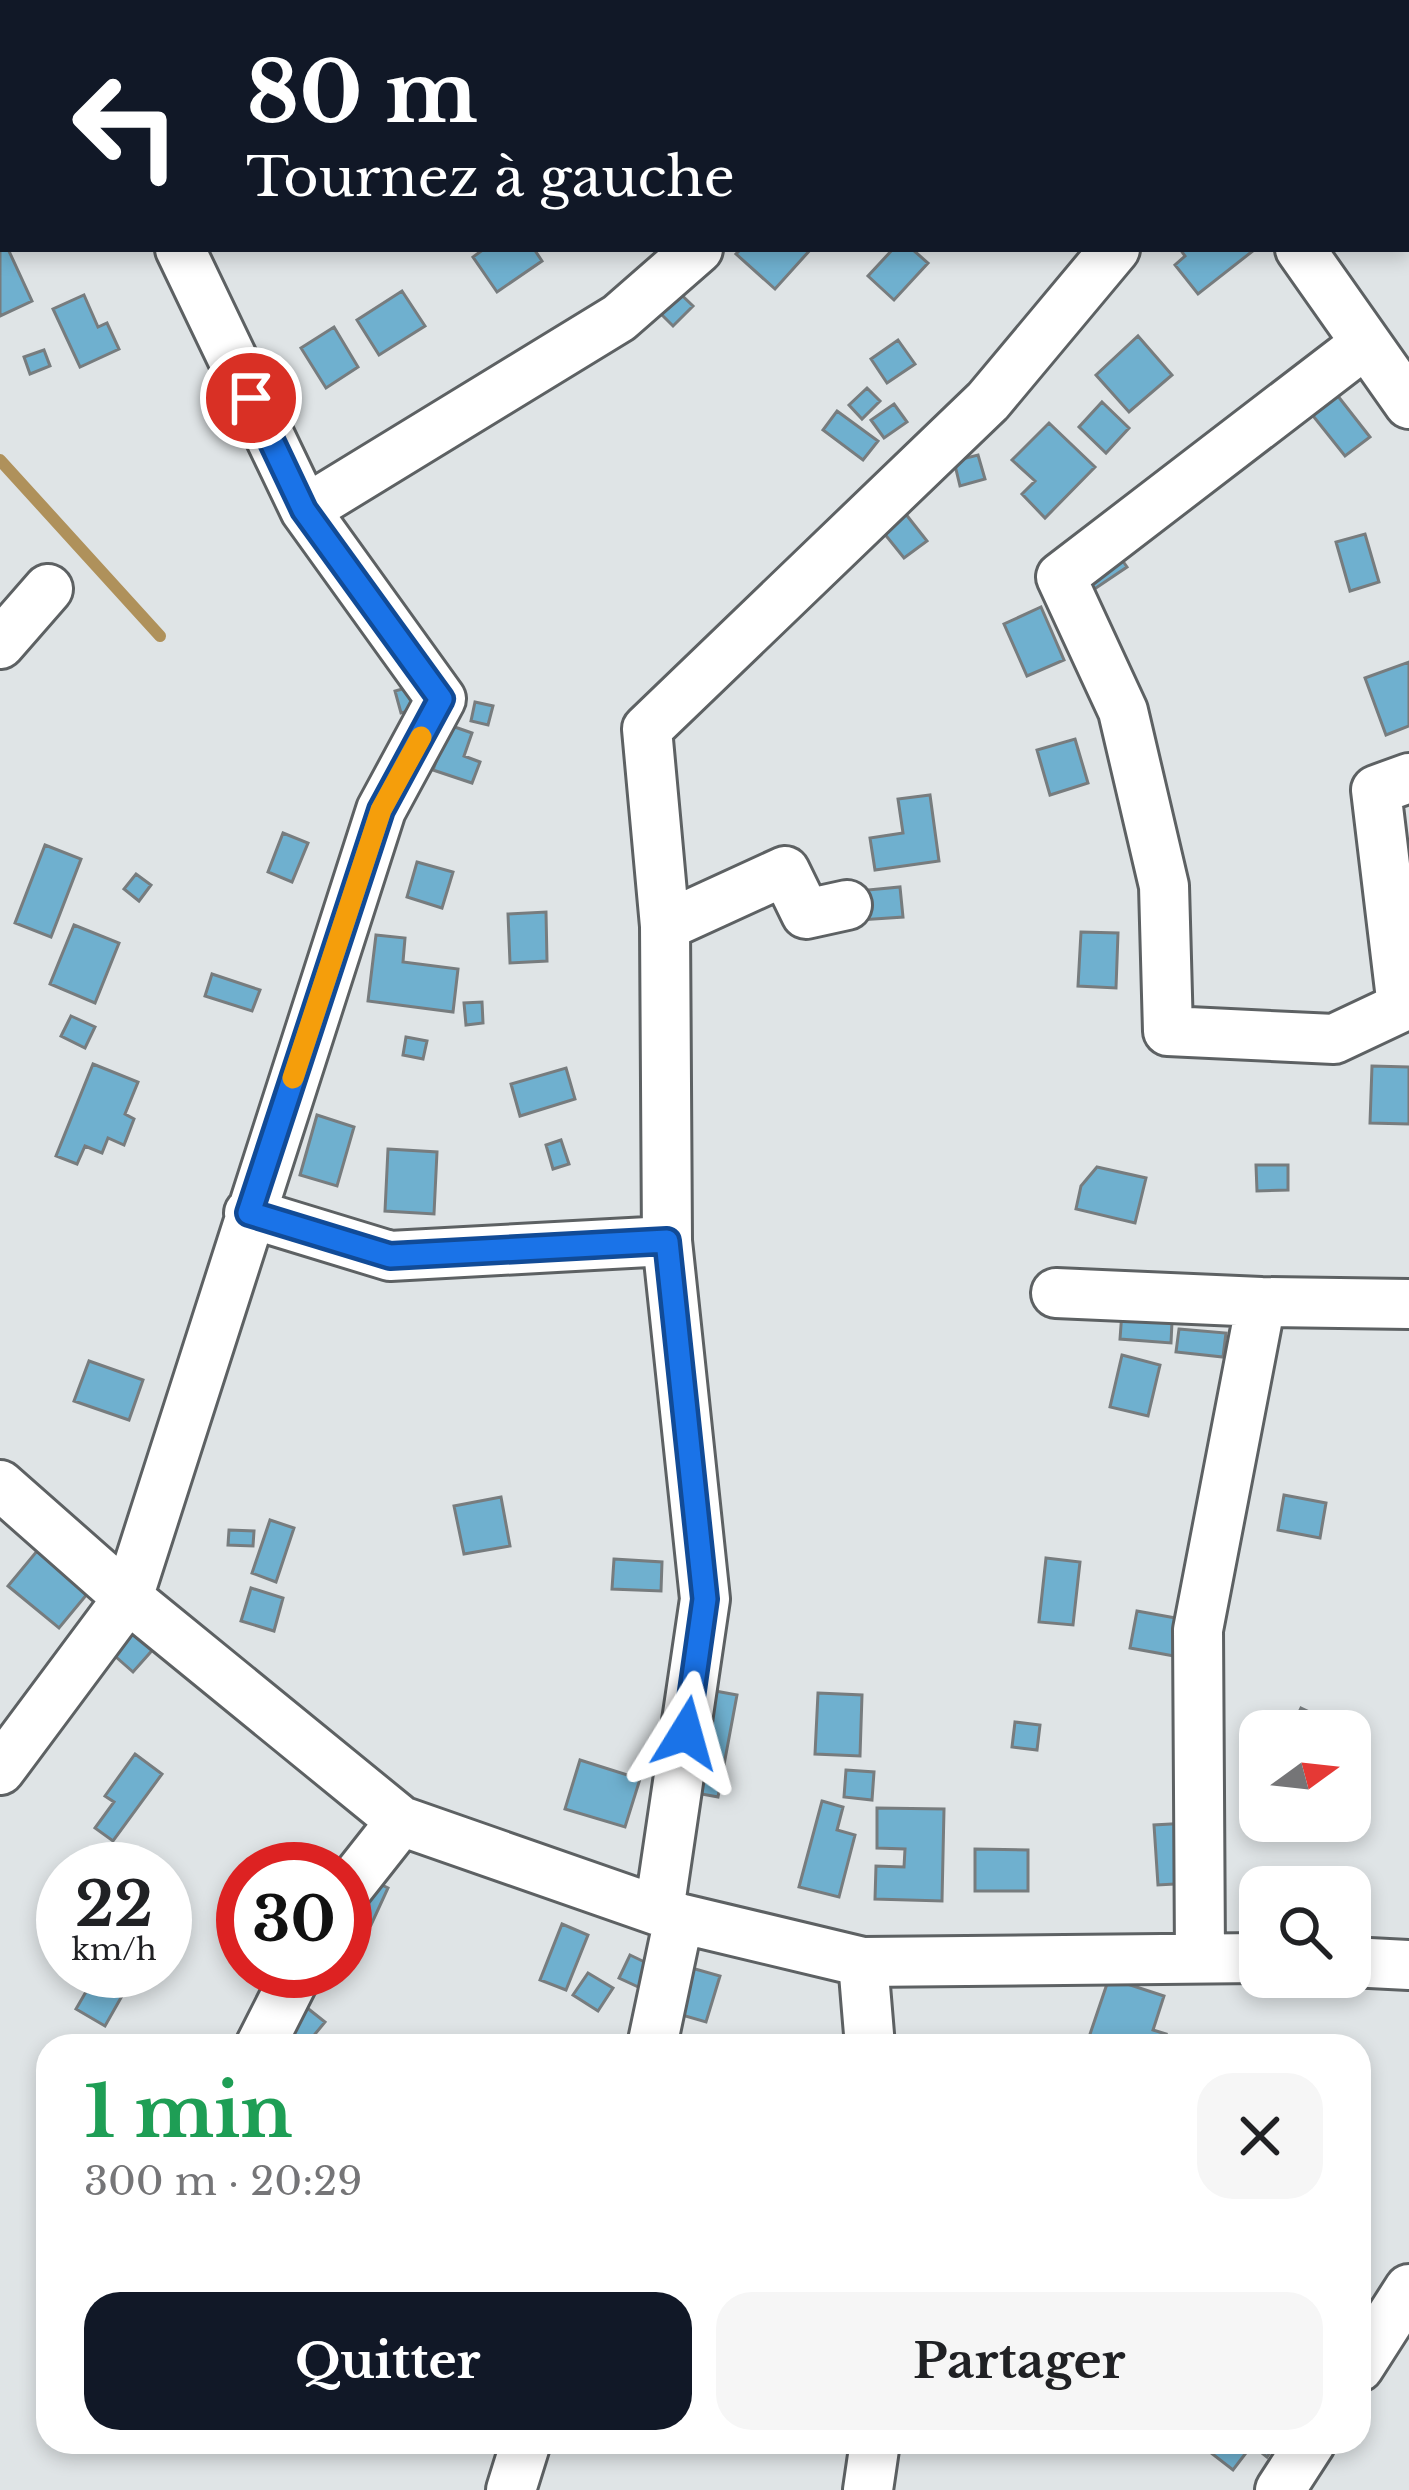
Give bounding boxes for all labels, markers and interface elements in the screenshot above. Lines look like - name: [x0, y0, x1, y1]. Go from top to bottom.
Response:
- text: 80 m: [246, 41, 478, 145]
- icon: left: [48, 48, 204, 204]
- text: Tournez à gauche: [246, 144, 735, 211]
- pin: [200, 347, 302, 449]
- icon: arrive: [218, 365, 284, 431]
- position arrow: [623, 1670, 749, 1796]
- north arrow: [1239, 1710, 1371, 1842]
- map controls: [1239, 1710, 1371, 1998]
- speed limit sign: 30: [216, 1842, 372, 1998]
- button: search: [1239, 1866, 1371, 1998]
- text: 22: [75, 1868, 153, 1942]
- text: km/h: [71, 1931, 157, 1968]
- text: 1 min: [84, 2067, 293, 2156]
- button: close: [1197, 2073, 1323, 2199]
- text: 300 m · 20:29: [84, 2157, 362, 2206]
- button: Quitter: [84, 2292, 692, 2430]
- button: Partager: [716, 2292, 1323, 2430]

